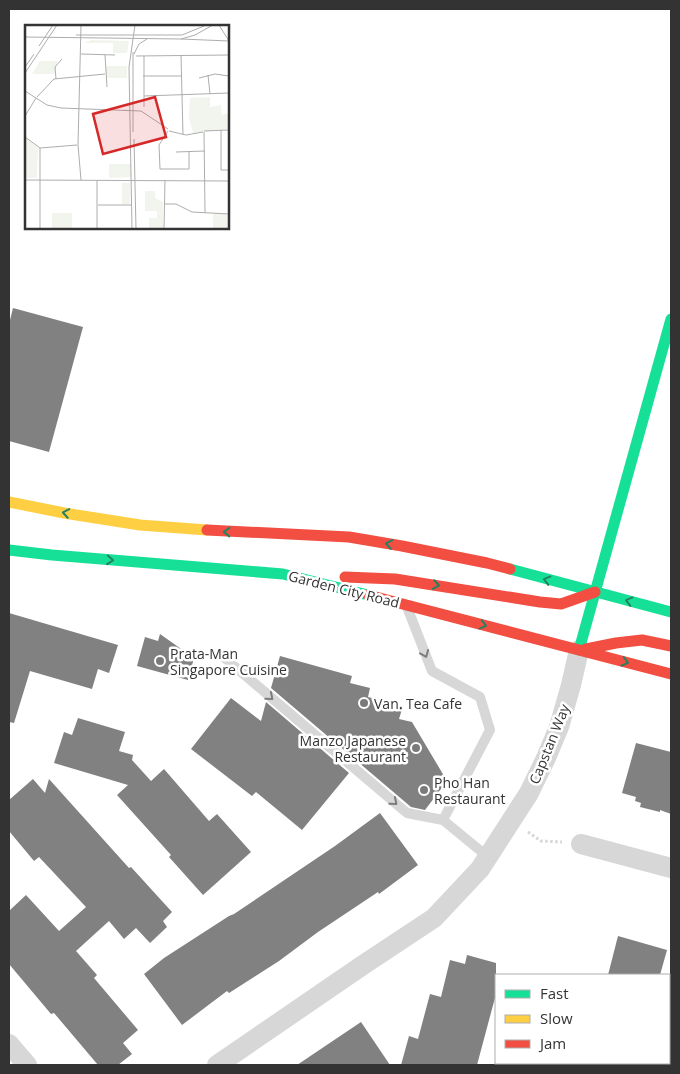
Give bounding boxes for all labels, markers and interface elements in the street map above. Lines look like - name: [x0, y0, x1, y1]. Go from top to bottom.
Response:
- inset map: [25, 25, 229, 229]
- one-way arrow: [61, 509, 70, 519]
- one-way arrow: [223, 526, 231, 537]
- one-way arrow: [385, 540, 393, 550]
- one-way arrow: [106, 554, 114, 565]
- street label: Garden City Road: [287, 566, 401, 612]
- one-way arrow: [544, 575, 552, 585]
- one-way arrow: [432, 580, 441, 590]
- one-way arrow: [625, 596, 633, 606]
- one-way arrow: [479, 619, 487, 629]
- place label: Prata-Man Singapore Cuisine: [170, 644, 287, 679]
- one-way arrow: [419, 649, 429, 658]
- marker: Prata-Man Singapore Cuisine: [154, 655, 166, 667]
- one-way arrow: [620, 657, 628, 667]
- one-way arrow: [265, 691, 274, 700]
- place label: Van. Tea Cafe: [374, 694, 462, 713]
- marker: Van. Tea Cafe: [358, 697, 370, 709]
- street label: Capstan Way: [524, 700, 574, 787]
- place label: Manzo Japanese Restaurant: [300, 731, 406, 766]
- marker: Manzo Japanese Restaurant: [410, 742, 422, 754]
- place label: Pho Han Restaurant: [434, 773, 506, 808]
- marker: Pho Han Restaurant: [418, 784, 430, 796]
- one-way arrow: [389, 796, 398, 805]
- legend: [495, 974, 670, 1064]
- text: Fast: [540, 983, 569, 1003]
- text: Slow: [540, 1008, 573, 1028]
- text: Jam: [538, 1033, 566, 1053]

